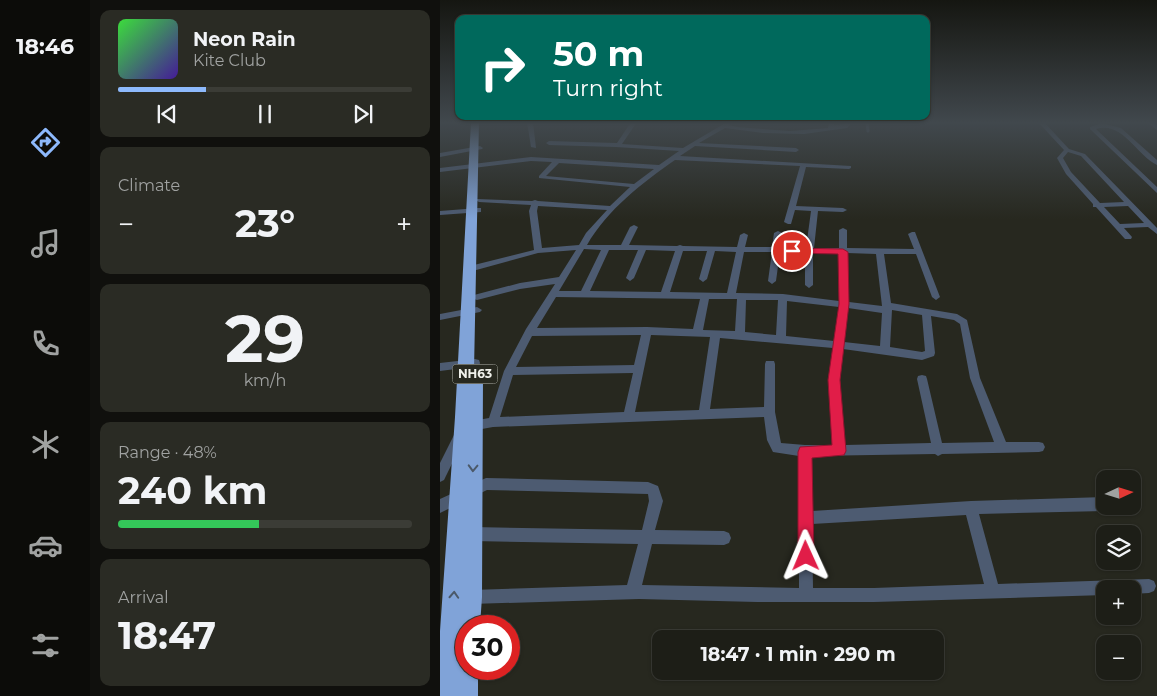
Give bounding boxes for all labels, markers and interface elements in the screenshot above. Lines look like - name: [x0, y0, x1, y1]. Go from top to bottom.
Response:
- text: Neon Rain: [193, 28, 296, 51]
- text: 50 m: [553, 32, 644, 75]
- text: 18:46: [16, 33, 74, 60]
- icon: right: [470, 35, 535, 100]
- text: Kite Club: [193, 51, 266, 70]
- text: Turn right: [553, 75, 663, 102]
- icon: previous: [153, 100, 181, 128]
- icon: pause: [251, 100, 279, 128]
- icon: next: [349, 100, 377, 128]
- icon: directions: [28, 125, 63, 160]
- text: Climate: [118, 176, 180, 195]
- text: 23°: [235, 200, 295, 247]
- text: −: [118, 207, 134, 241]
- text: +: [396, 207, 412, 241]
- icon: music: [28, 226, 63, 261]
- pin: [771, 230, 813, 272]
- icon: arrive: [778, 237, 806, 265]
- text: 29: [225, 299, 305, 378]
- icon: phone: [28, 326, 63, 361]
- road number: NH63: [452, 364, 498, 384]
- text: km/h: [244, 371, 286, 390]
- icon: climate: [28, 427, 63, 462]
- text: Range · 48%: [118, 443, 217, 462]
- one-way arrow: [468, 464, 478, 472]
- text: 240 km: [118, 467, 267, 514]
- north arrow: [1096, 470, 1141, 515]
- map controls: [1096, 470, 1141, 680]
- button: layers: [1096, 525, 1141, 570]
- icon: car: [28, 528, 63, 563]
- position arrow: [779, 529, 831, 581]
- button: +: [1096, 580, 1141, 625]
- text: Arrival: [118, 588, 168, 607]
- one-way arrow: [448, 591, 459, 599]
- text: 18:47: [118, 612, 216, 659]
- speed limit sign: 30: [455, 615, 520, 680]
- icon: filters: [28, 628, 63, 663]
- button: −: [1096, 635, 1141, 680]
- text: 18:47 · 1 min · 290 m: [700, 643, 896, 666]

